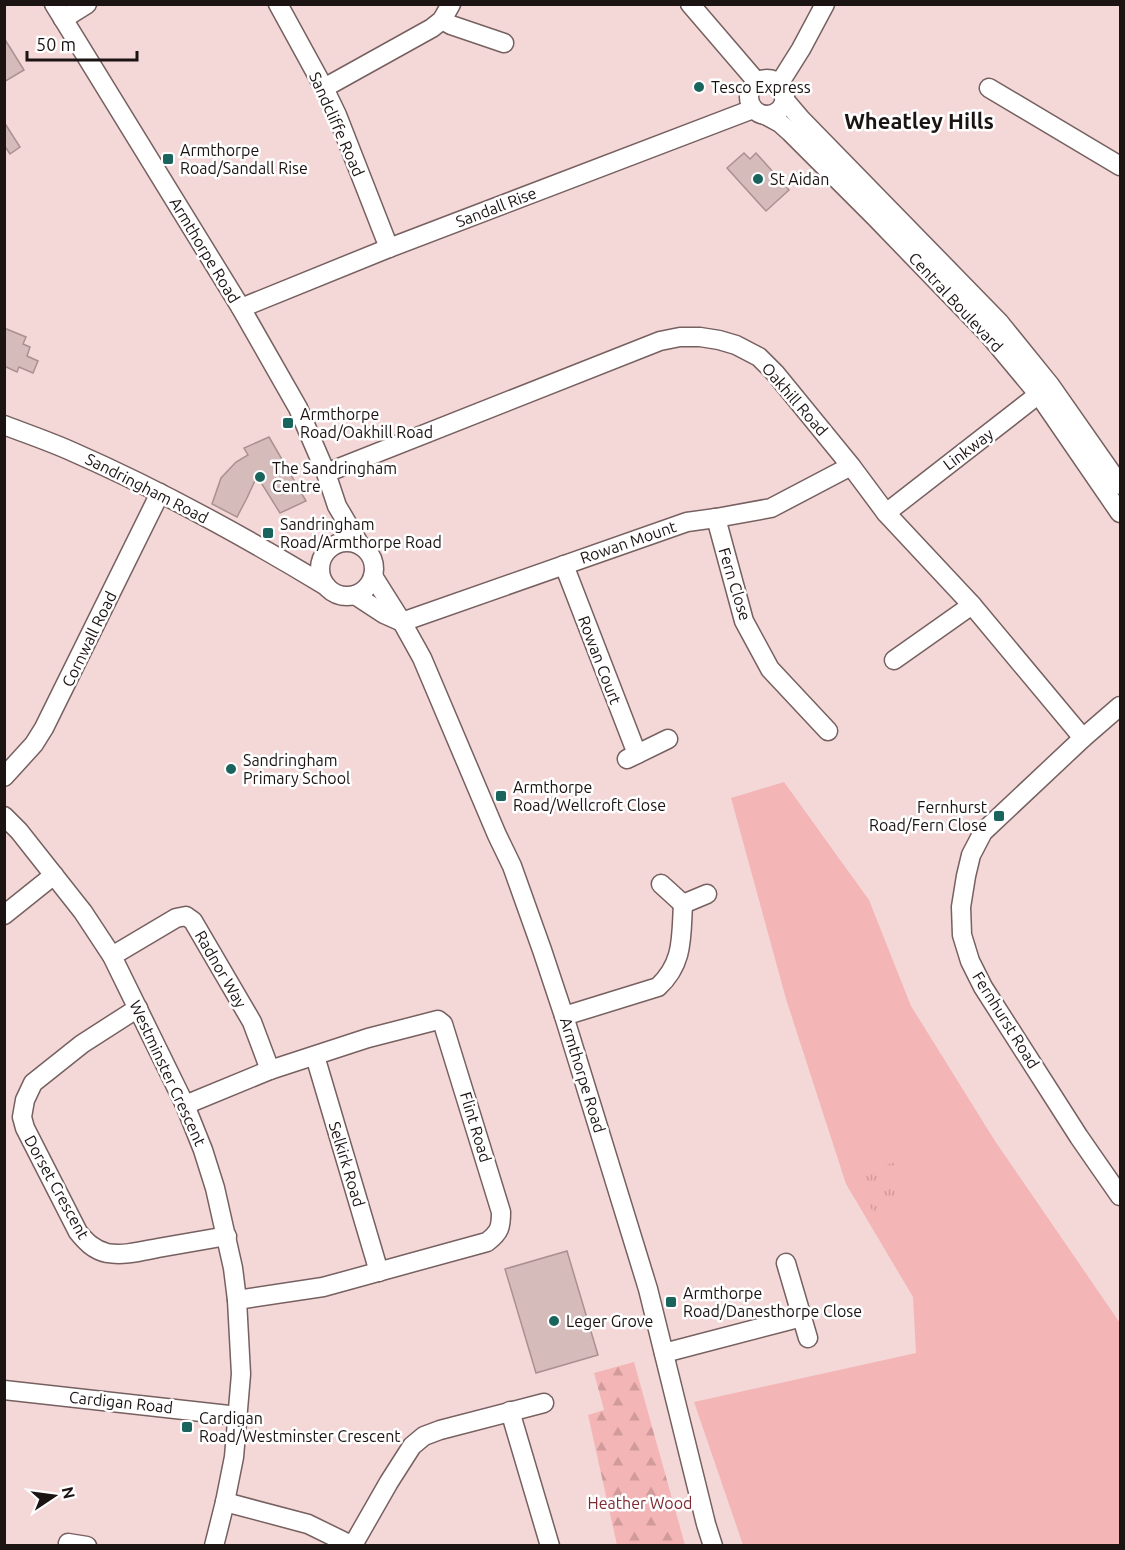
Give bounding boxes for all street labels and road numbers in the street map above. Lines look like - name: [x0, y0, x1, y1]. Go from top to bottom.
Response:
- street label: Sandcliffe Road: [306, 69, 368, 179]
- street label: Sandall Rise: [453, 183, 539, 231]
- street label: Armthorpe Road: [166, 194, 244, 306]
- street label: Central Boulevard: [905, 249, 1007, 355]
- street label: Oakhill Road: [758, 359, 832, 439]
- street label: Linkway: [940, 424, 997, 474]
- street label: Sandringham Road: [83, 449, 211, 527]
- street label: Rowan Mount: [578, 517, 679, 567]
- street label: Fern Close: [715, 545, 755, 623]
- street label: Cornwall Road: [58, 588, 120, 690]
- street label: Rowan Court: [575, 613, 625, 707]
- street label: Radnor Way: [192, 927, 250, 1011]
- street label: Fernhurst Road: [969, 968, 1043, 1072]
- street label: Westminster Crescent: [126, 997, 210, 1149]
- street label: Armthorpe Road: [557, 1015, 609, 1135]
- street label: Flint Road: [457, 1090, 495, 1164]
- street label: Selkirk Road: [326, 1119, 368, 1209]
- street label: Dorset Crescent: [21, 1132, 93, 1243]
- street label: Cardigan Road: [68, 1388, 174, 1416]

